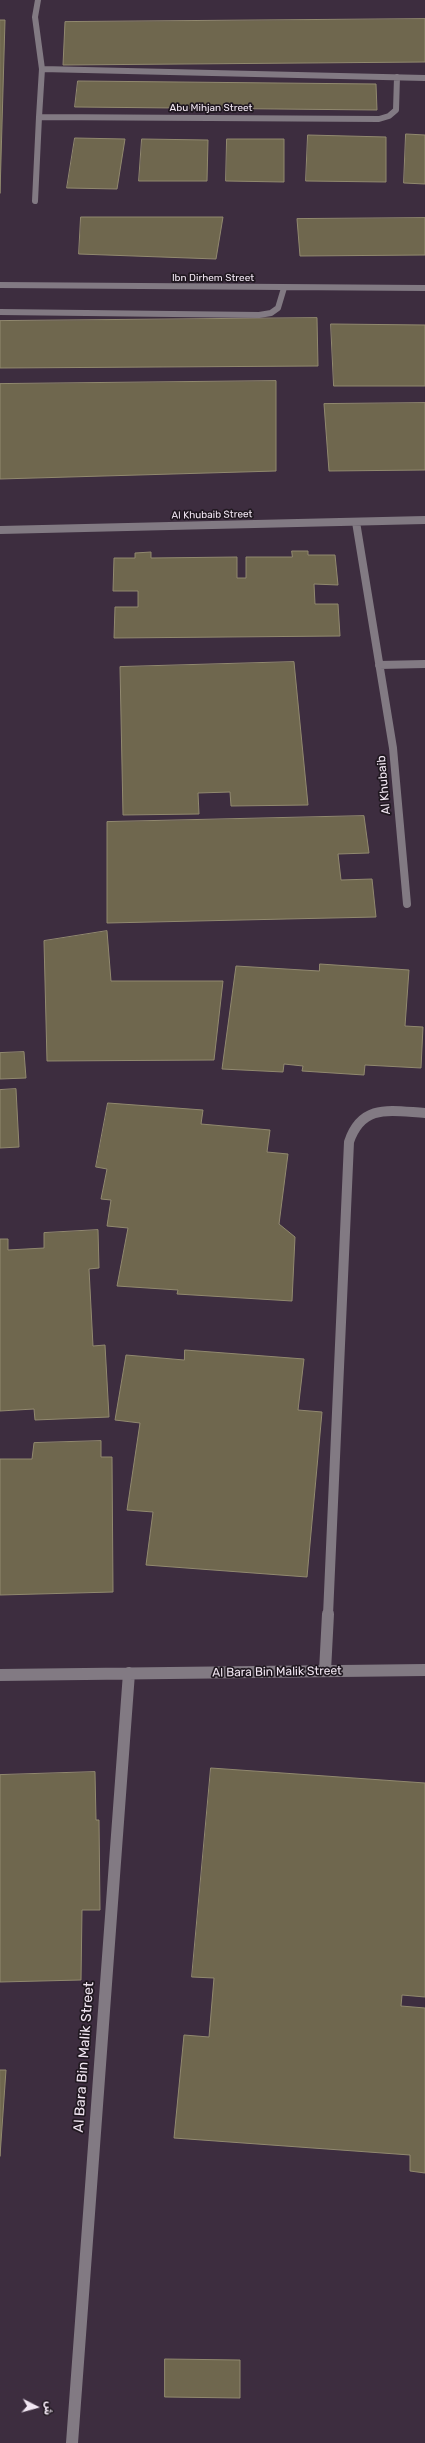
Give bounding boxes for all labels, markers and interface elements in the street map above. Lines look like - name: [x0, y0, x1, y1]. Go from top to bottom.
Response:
- street label: Abu Mihjan Street: [169, 102, 253, 114]
- street label: Ibn Dirhem Street: [172, 272, 254, 284]
- street label: Al Khubaib Street: [171, 508, 253, 522]
- street label: Al Khubaib: [374, 755, 394, 815]
- street label: Al Bara Bin Malik Street: [212, 1664, 342, 1680]
- street label: Al Bara Bin Malik Street: [70, 1981, 98, 2133]
- north arrow: [16, 2387, 56, 2427]
- text: ش: [41, 2401, 56, 2416]

